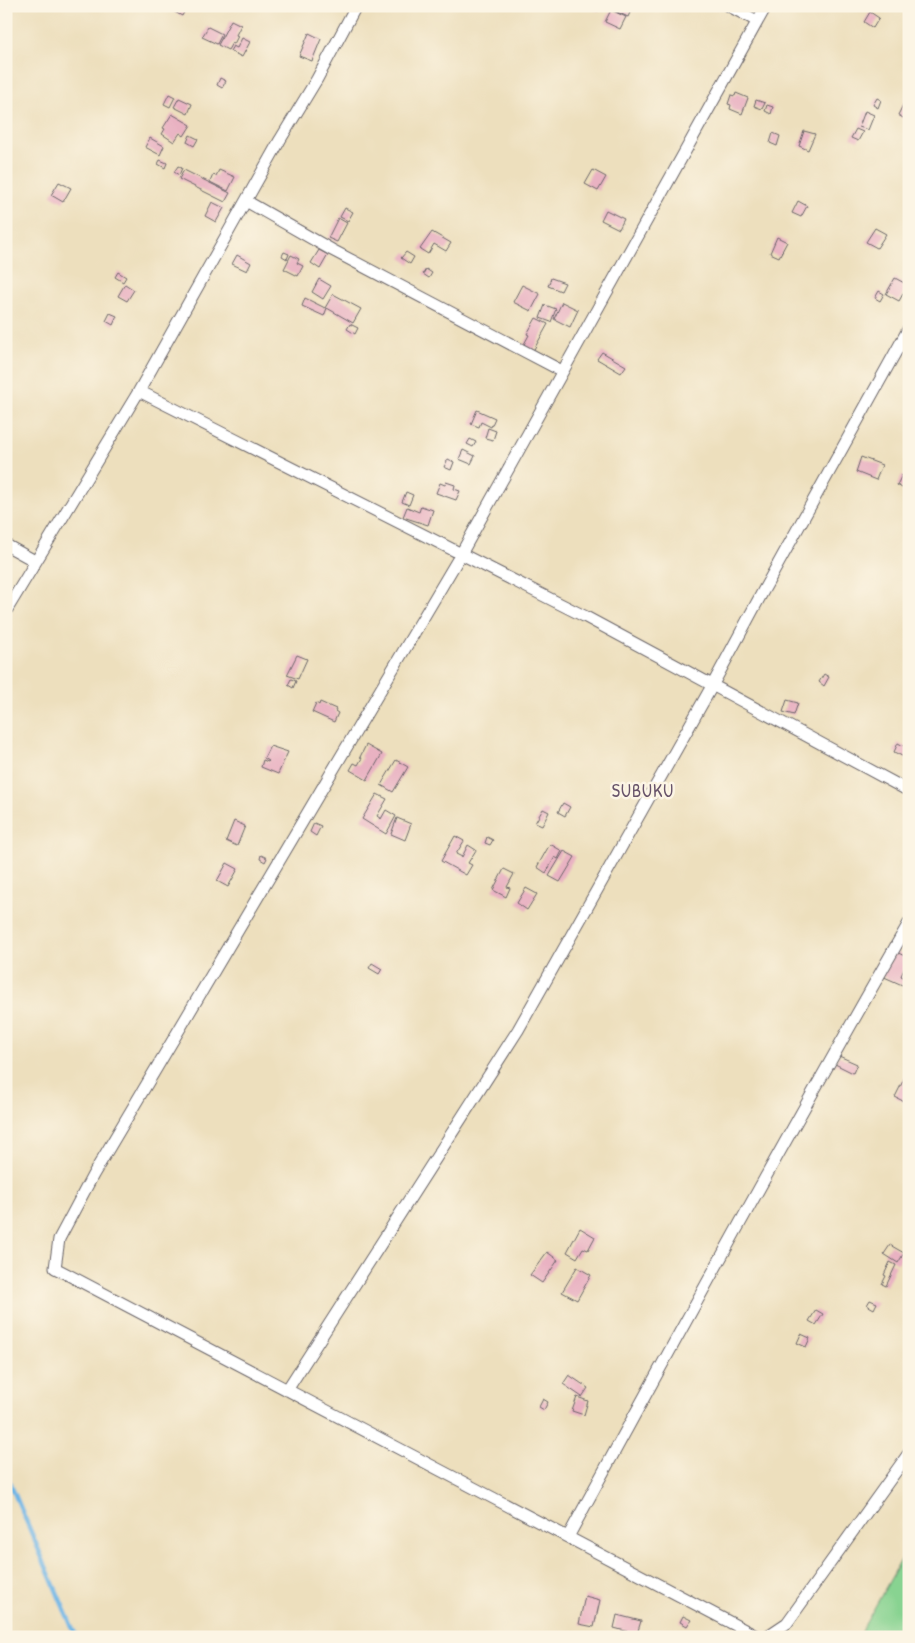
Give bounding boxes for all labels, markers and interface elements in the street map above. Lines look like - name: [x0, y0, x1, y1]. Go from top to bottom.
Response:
- district label: SUBUKU: [612, 778, 674, 803]

